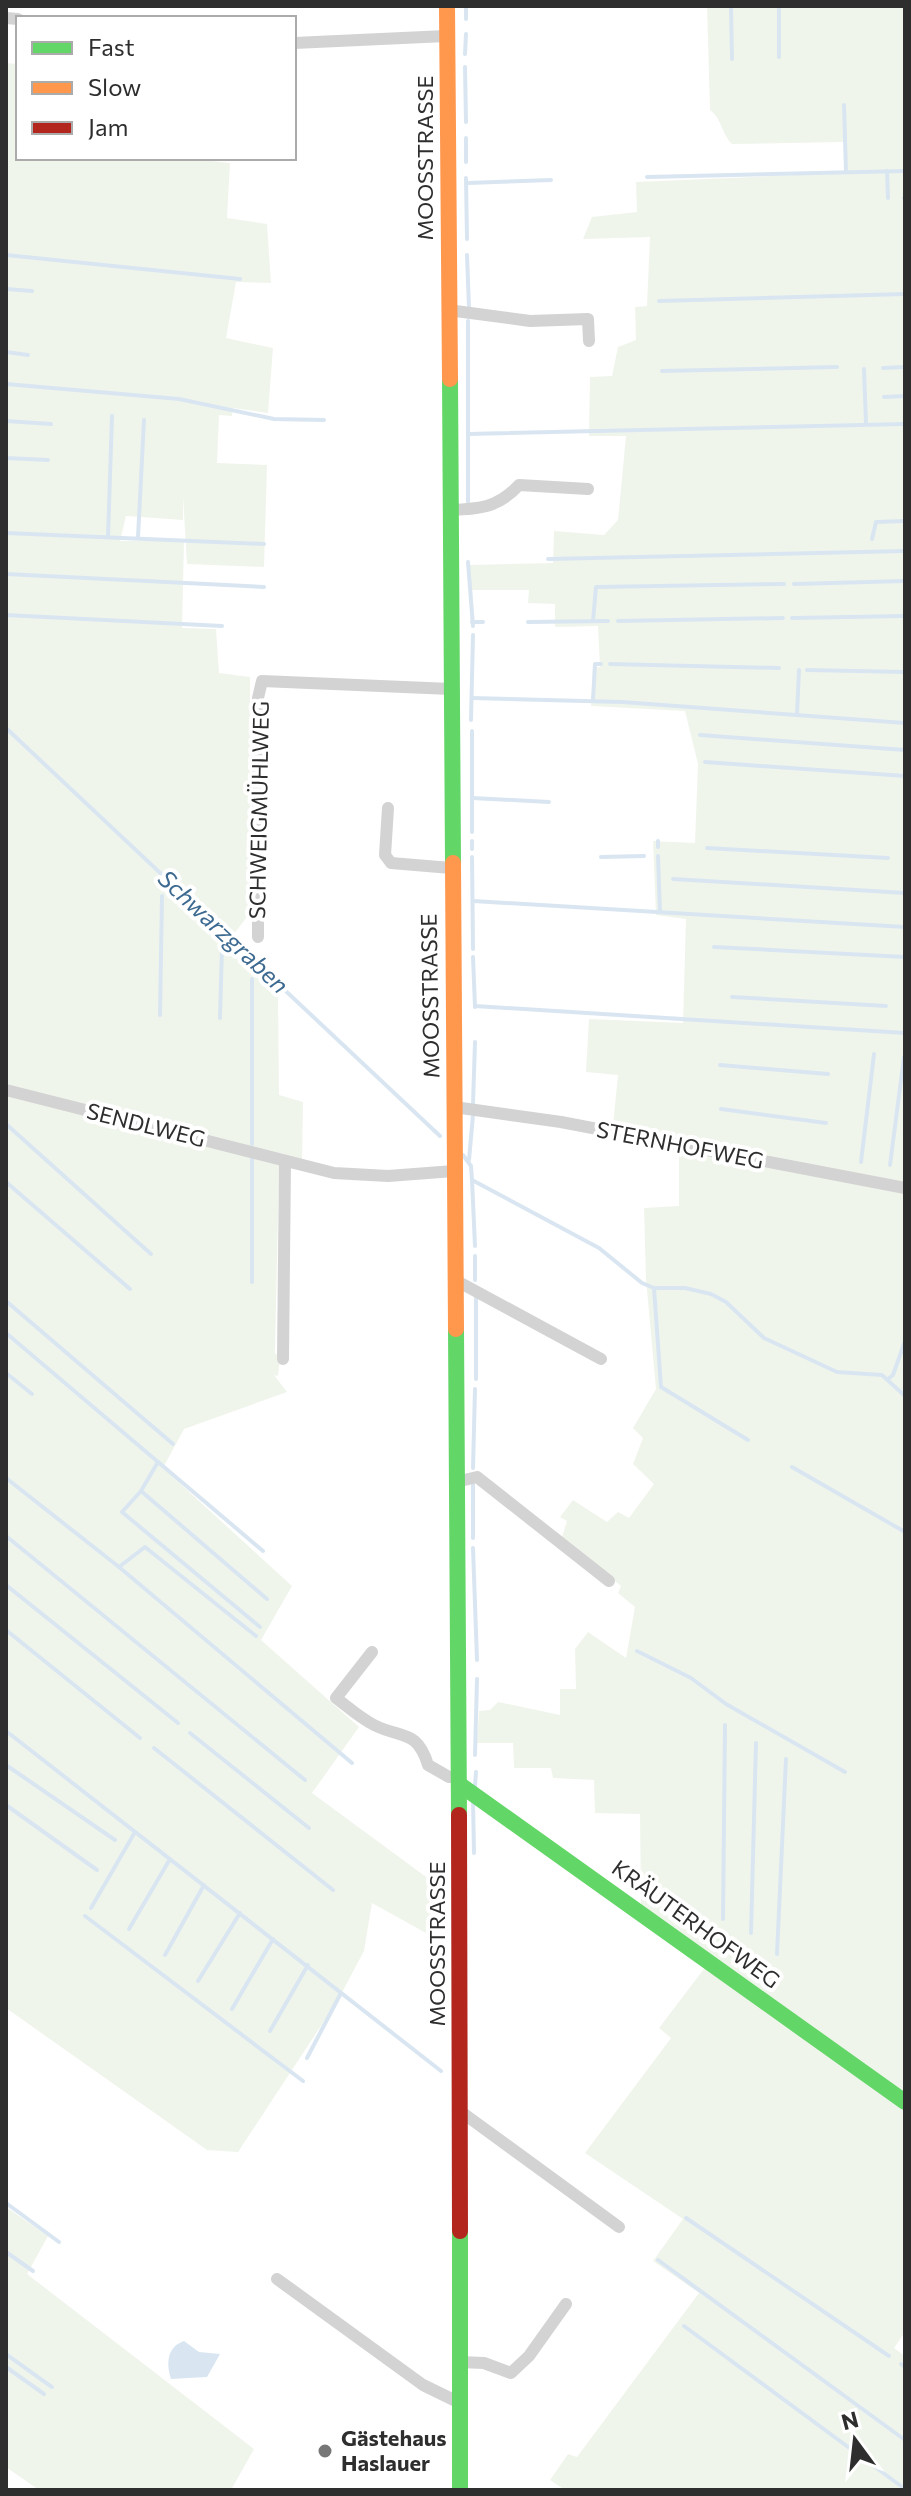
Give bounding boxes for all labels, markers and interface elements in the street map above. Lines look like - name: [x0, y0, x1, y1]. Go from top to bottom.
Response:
- legend: [16, 16, 296, 160]
- text: Fast: [88, 32, 135, 61]
- text: Slow: [88, 72, 141, 101]
- street label: MOOSSTRASSE: [411, 75, 438, 241]
- text: Jam: [88, 112, 128, 141]
- street label: SCHWEIGMÜHLWEG: [243, 701, 274, 919]
- water label: Schwarzgraben: [153, 863, 295, 999]
- street label: MOOSSTRASSE: [415, 913, 444, 1079]
- street label: SENDLWEG: [84, 1097, 208, 1152]
- street label: STERNHOFWEG: [594, 1115, 766, 1174]
- street label: KRÄUTERHOFWEG: [607, 1854, 785, 1994]
- street label: MOOSSTRASSE: [423, 1861, 450, 2027]
- north arrow: [815, 2400, 895, 2480]
- text: N: [838, 2405, 861, 2435]
- place label: Gästehaus Haslauer: [341, 2424, 447, 2476]
- marker: Gästehaus Haslauer: [316, 2442, 334, 2460]

